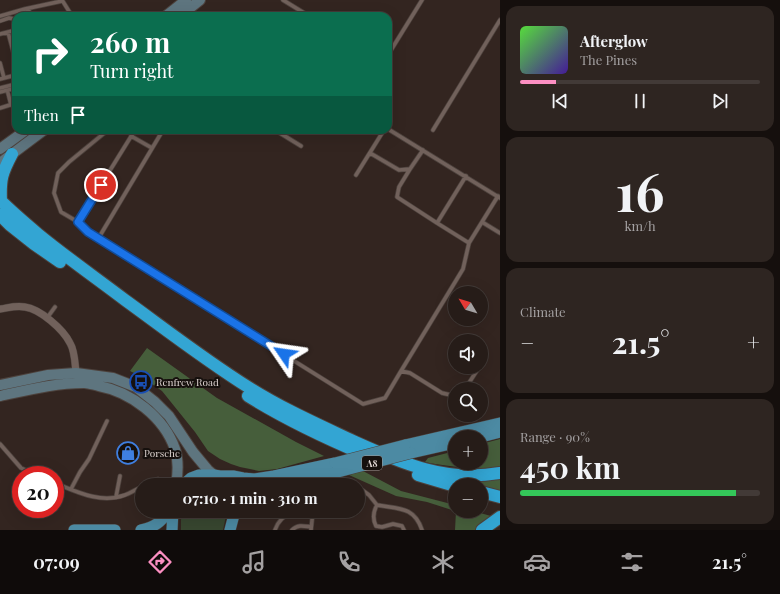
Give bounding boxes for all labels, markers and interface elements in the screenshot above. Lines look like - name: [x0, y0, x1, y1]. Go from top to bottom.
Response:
- text: 260 m: [90, 23, 170, 60]
- icon: right: [24, 28, 76, 80]
- text: Afterglow: [580, 31, 648, 51]
- text: The Pines: [580, 51, 637, 68]
- text: Turn right: [90, 59, 173, 83]
- icon: previous: [549, 90, 571, 112]
- icon: pause: [629, 90, 651, 112]
- icon: next: [709, 90, 731, 112]
- icon: arrive: [67, 104, 89, 126]
- text: Then: [24, 105, 59, 125]
- text: 16: [615, 156, 665, 225]
- pin: [84, 168, 118, 202]
- icon: arrive: [90, 174, 112, 196]
- text: km/h: [624, 217, 656, 234]
- north arrow: [448, 286, 488, 326]
- map controls: [448, 286, 488, 518]
- text: Climate: [520, 303, 566, 320]
- text: 21.5°: [612, 322, 670, 362]
- text: −: [520, 327, 534, 357]
- text: +: [747, 327, 760, 357]
- position arrow: [263, 333, 305, 375]
- button: sound: [448, 334, 488, 374]
- bus stop icon: Renfrew Road: [128, 369, 154, 395]
- place label: Renfrew Road: [156, 375, 219, 389]
- button: search: [448, 382, 488, 422]
- text: Range · 90%: [520, 428, 590, 445]
- button: +: [448, 430, 488, 470]
- shop icon: Porsche: [115, 440, 141, 466]
- place label: Porsche: [144, 446, 180, 460]
- text: 450 km: [520, 447, 620, 487]
- road number: A8: [362, 456, 382, 470]
- speed limit sign: 20: [12, 466, 64, 518]
- button: −: [448, 478, 488, 518]
- text: 07:10 · 1 min · 310 m: [182, 488, 318, 508]
- icon: directions: [146, 548, 174, 576]
- icon: music: [240, 548, 268, 576]
- icon: phone: [335, 548, 363, 576]
- icon: climate: [429, 548, 457, 576]
- icon: car: [523, 548, 551, 576]
- icon: filters: [618, 548, 646, 576]
- text: 07:09: [33, 550, 80, 574]
- text: 21.5°: [712, 550, 747, 574]

